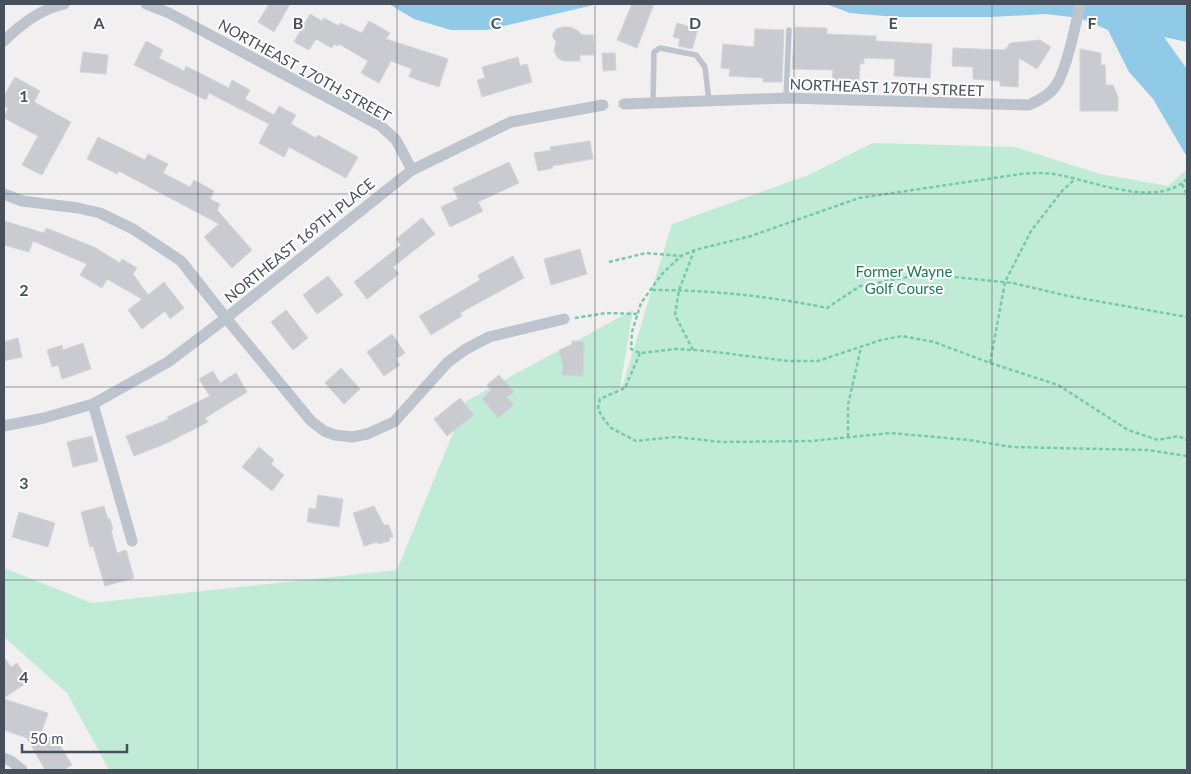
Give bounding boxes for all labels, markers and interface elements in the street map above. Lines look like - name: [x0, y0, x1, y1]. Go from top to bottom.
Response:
- text: A: [92, 13, 105, 32]
- text: B: [293, 13, 303, 32]
- text: C: [491, 13, 502, 32]
- text: D: [689, 13, 701, 32]
- text: E: [888, 13, 898, 32]
- text: F: [1087, 13, 1097, 32]
- street label: NORTHEAST 170TH STREET: [215, 15, 395, 125]
- street label: NORTHEAST 170TH STREET: [789, 75, 985, 99]
- text: 1: [19, 86, 29, 105]
- street label: NORTHEAST 169TH PLACE: [220, 174, 378, 306]
- park label: Former Wayne Golf Course: [856, 262, 952, 297]
- text: 2: [19, 280, 29, 299]
- text: 3: [19, 473, 29, 492]
- text: 4: [19, 667, 29, 686]
- scale bar: [22, 722, 128, 754]
- text: 50 m: [30, 729, 64, 747]

